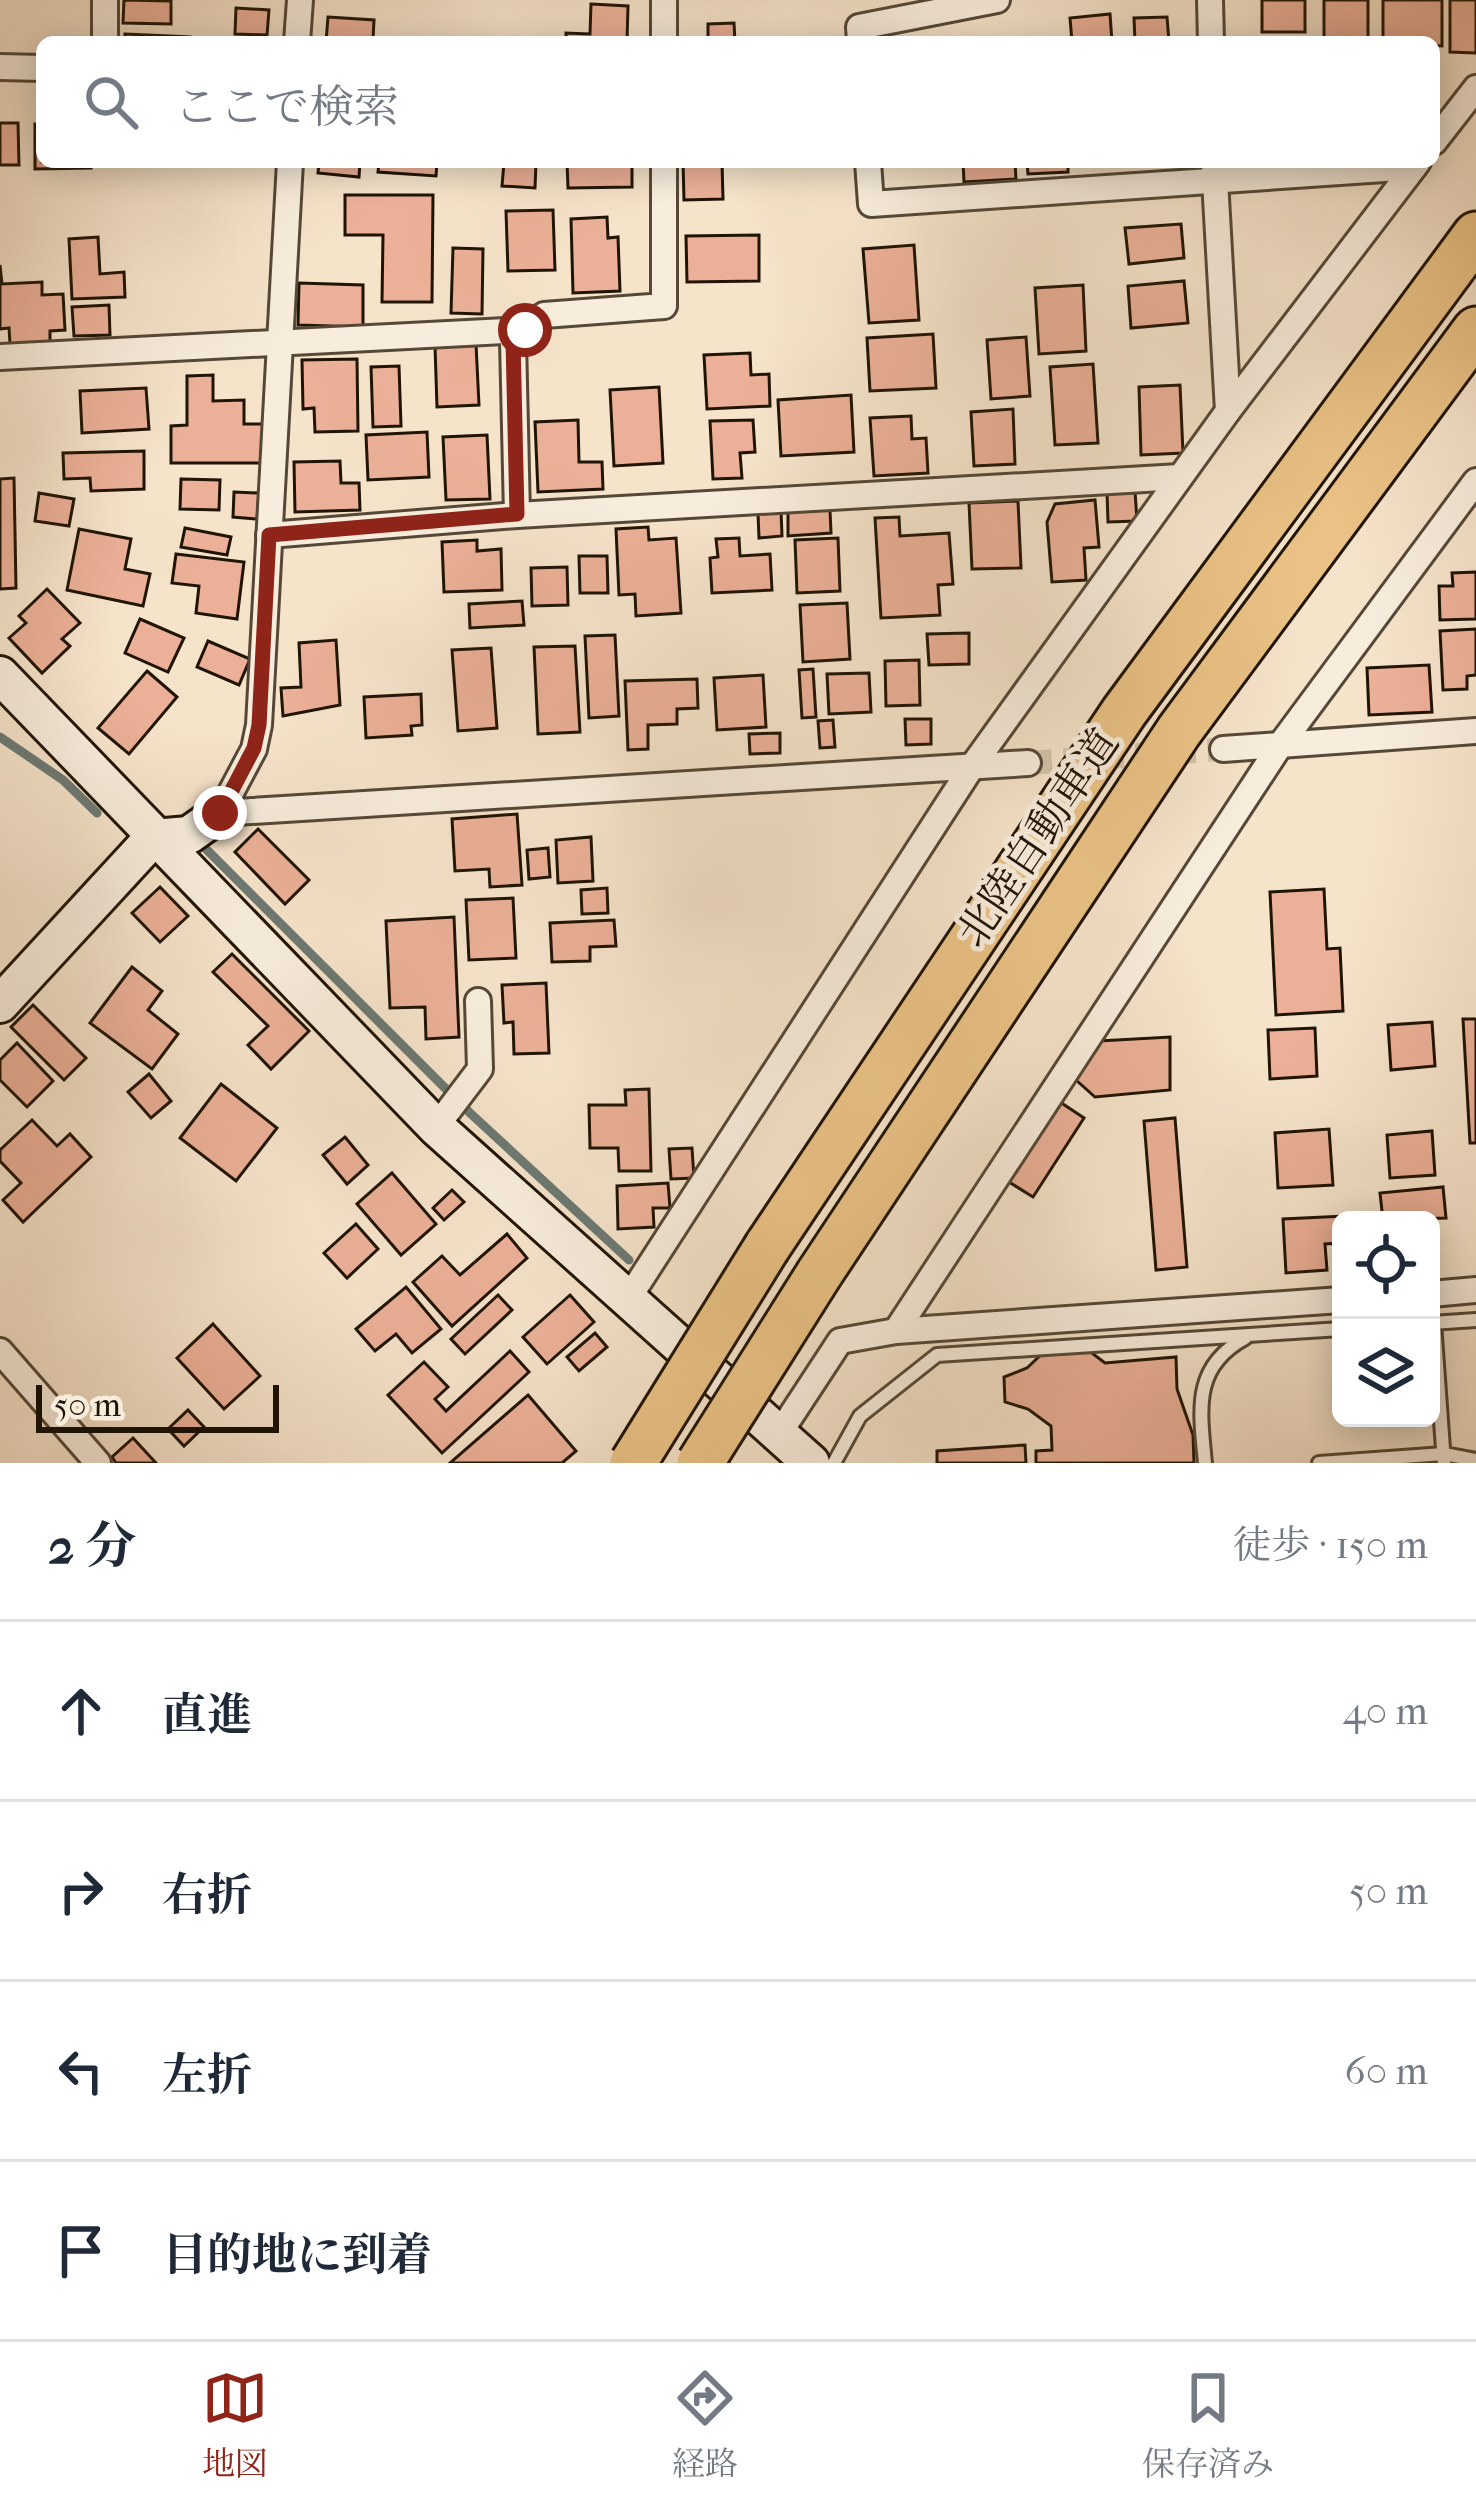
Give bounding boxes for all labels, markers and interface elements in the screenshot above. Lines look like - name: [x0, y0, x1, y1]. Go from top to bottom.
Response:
- search box: [36, 36, 1440, 168]
- icon: search: [78, 69, 144, 135]
- text: ここで検索: [174, 81, 399, 134]
- route start: [498, 303, 552, 357]
- street label: 北陸自動車道: [947, 720, 1129, 956]
- route end: [193, 786, 247, 840]
- map controls: [1332, 1211, 1440, 1427]
- button: locate: [1332, 1211, 1440, 1319]
- button: layers: [1332, 1319, 1440, 1427]
- scale bar: [36, 1379, 279, 1432]
- text: 50 m: [54, 1386, 121, 1425]
- text: 2 分: [48, 1516, 136, 1576]
- text: 徒歩 · 150 m: [1233, 1522, 1428, 1568]
- icon: ahead: [48, 1678, 114, 1744]
- text: 40 m: [1343, 1688, 1428, 1734]
- text: 直進: [162, 1689, 252, 1742]
- icon: right: [48, 1858, 114, 1924]
- text: 50 m: [1349, 1868, 1428, 1914]
- text: 右折: [162, 1869, 252, 1922]
- icon: left: [48, 2038, 114, 2104]
- text: 60 m: [1345, 2048, 1428, 2094]
- text: 左折: [162, 2049, 252, 2102]
- icon: arrive: [48, 2218, 114, 2284]
- text: 目的地に到着: [162, 2229, 432, 2282]
- tab: 地図: [202, 2365, 268, 2484]
- tab: 経路: [672, 2365, 738, 2484]
- tab: 保存済み: [1142, 2365, 1274, 2484]

